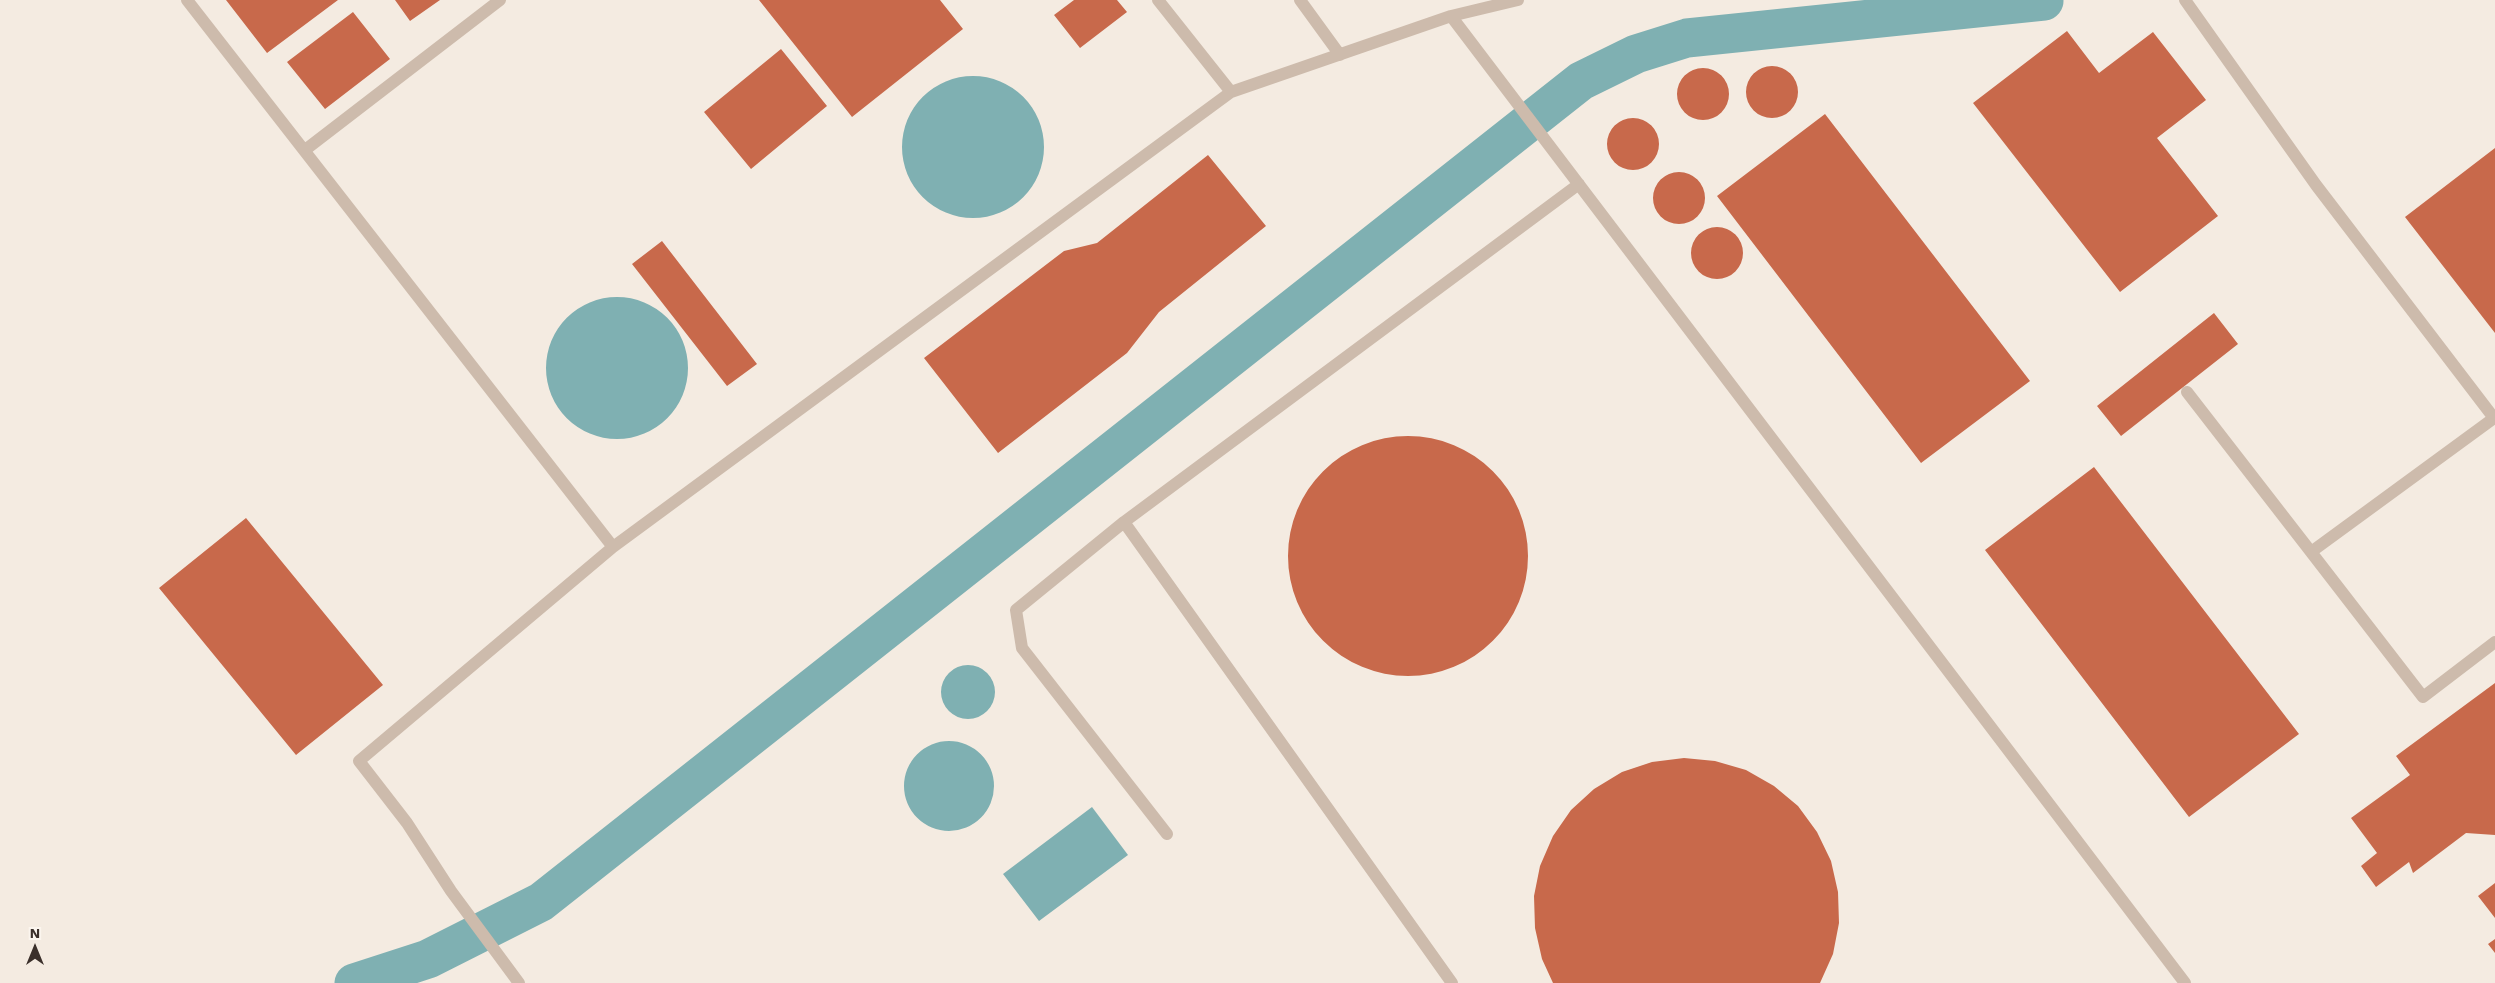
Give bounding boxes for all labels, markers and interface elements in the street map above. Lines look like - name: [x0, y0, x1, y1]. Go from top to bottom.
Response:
- north arrow: [10, 923, 60, 973]
- text: N: [30, 925, 40, 941]

